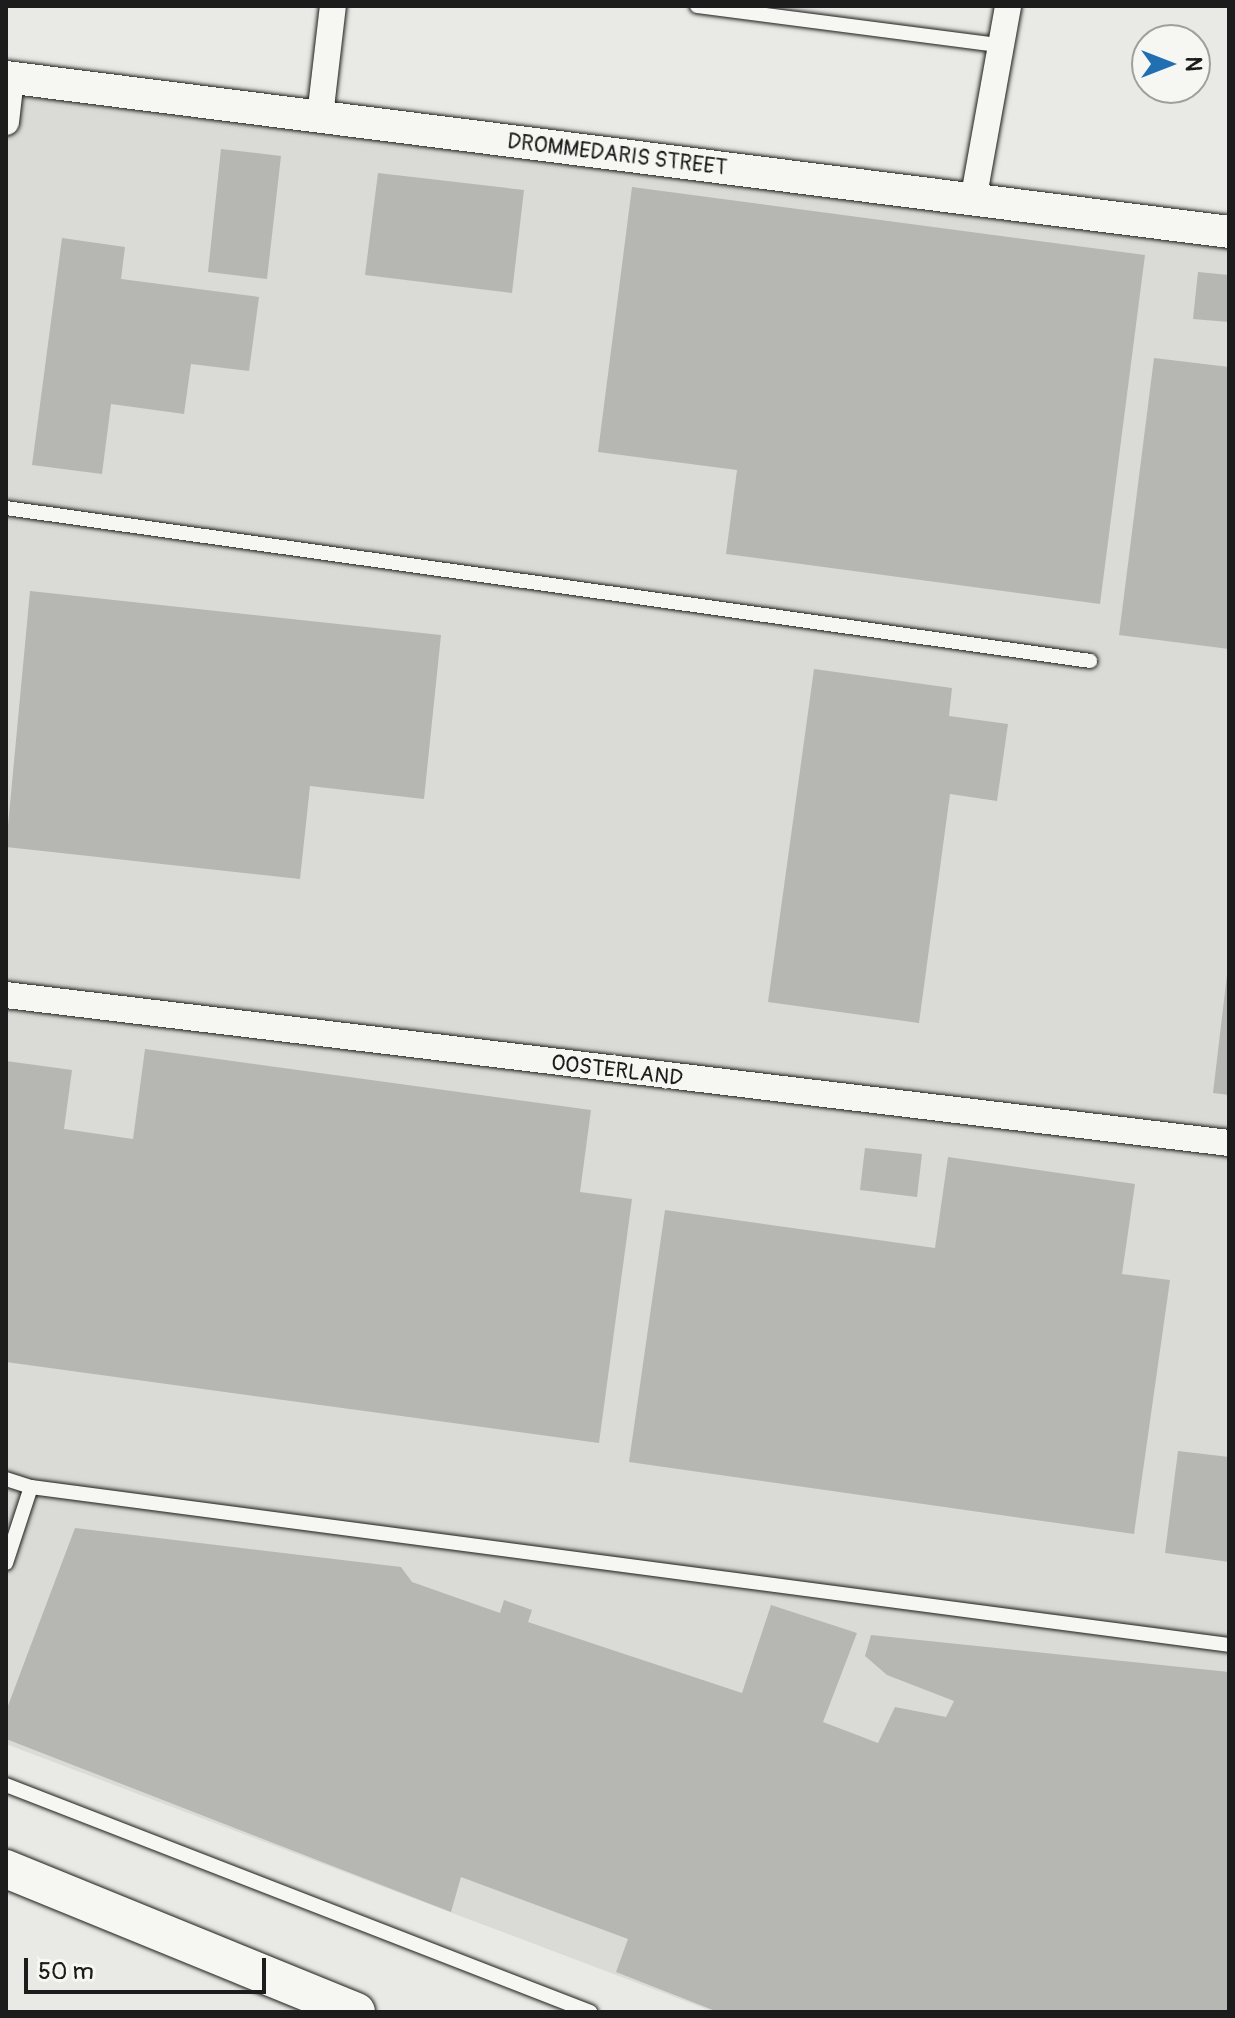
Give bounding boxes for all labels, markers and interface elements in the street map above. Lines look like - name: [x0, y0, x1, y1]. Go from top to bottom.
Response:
- north arrow: [1131, 24, 1211, 104]
- text: N: [1179, 57, 1207, 71]
- street label: DROMMEDARIS STREET: [506, 128, 728, 182]
- street label: OOSTERLAND: [550, 1050, 684, 1092]
- scale bar: [28, 1942, 270, 1992]
- text: 50 m: [38, 1957, 94, 1986]

